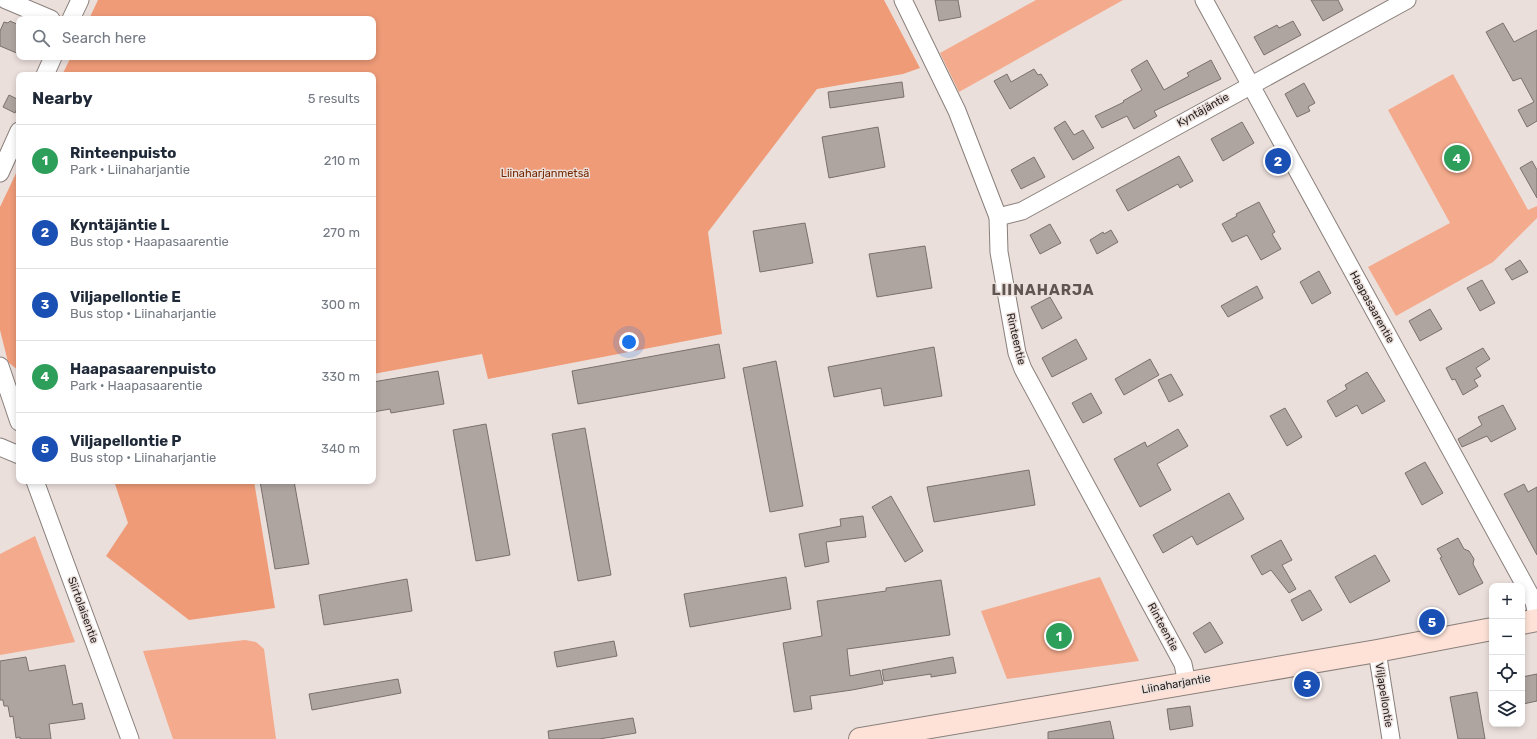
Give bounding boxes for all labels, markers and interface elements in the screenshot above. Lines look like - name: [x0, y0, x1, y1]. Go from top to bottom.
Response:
- search box: [16, 16, 376, 60]
- icon: search: [30, 27, 52, 49]
- text: Search here: [62, 29, 146, 47]
- text: Nearby: [32, 88, 93, 108]
- street label: Kyntäjäntie: [1175, 90, 1231, 130]
- text: 5 results: [308, 91, 360, 106]
- pin: 4: [1444, 143, 1470, 173]
- text: Rinteenpuisto: [70, 144, 177, 162]
- pin: 2: [1265, 146, 1291, 176]
- text: 1: [42, 153, 48, 168]
- text: 210 m: [324, 153, 360, 168]
- text: Park · Liinaharjantie: [70, 162, 190, 177]
- park label: Liinaharjanmetsä: [501, 167, 589, 180]
- text: Kyntäjäntie L: [70, 216, 169, 234]
- text: 2: [41, 225, 49, 240]
- text: 270 m: [323, 225, 360, 240]
- text: Bus stop · Haapasaarentie: [70, 234, 229, 249]
- street label: Haapasaarentie: [1347, 269, 1397, 345]
- district label: LIINAHARJA: [992, 281, 1094, 299]
- text: Viljapellontie E: [70, 288, 181, 306]
- text: 3: [41, 297, 49, 312]
- text: 300 m: [321, 297, 360, 312]
- text: Bus stop · Liinaharjantie: [70, 306, 216, 321]
- street label: Rinteentie: [1004, 312, 1028, 366]
- your location: [619, 332, 639, 352]
- text: Haapasaarenpuisto: [70, 360, 216, 378]
- text: 4: [41, 369, 49, 384]
- text: 330 m: [321, 369, 360, 384]
- text: Park · Haapasaarentie: [70, 378, 203, 393]
- text: Viljapellontie P: [70, 432, 181, 450]
- text: 5: [41, 441, 49, 456]
- text: 340 m: [321, 441, 360, 456]
- text: Bus stop · Liinaharjantie: [70, 450, 216, 465]
- street label: Siirtolaisentie: [65, 575, 101, 645]
- map controls: [1489, 583, 1525, 727]
- button: +: [1489, 583, 1525, 619]
- street label: Rinteentie: [1145, 601, 1181, 653]
- pin: 5: [1419, 607, 1445, 637]
- button: −: [1489, 619, 1525, 655]
- pin: 1: [1046, 621, 1072, 651]
- button: locate: [1489, 655, 1525, 691]
- street label: Viljapellontie: [1372, 662, 1396, 728]
- pin: 3: [1294, 669, 1320, 699]
- street label: Liinaharjantie: [1141, 672, 1211, 696]
- button: layers: [1489, 691, 1525, 727]

